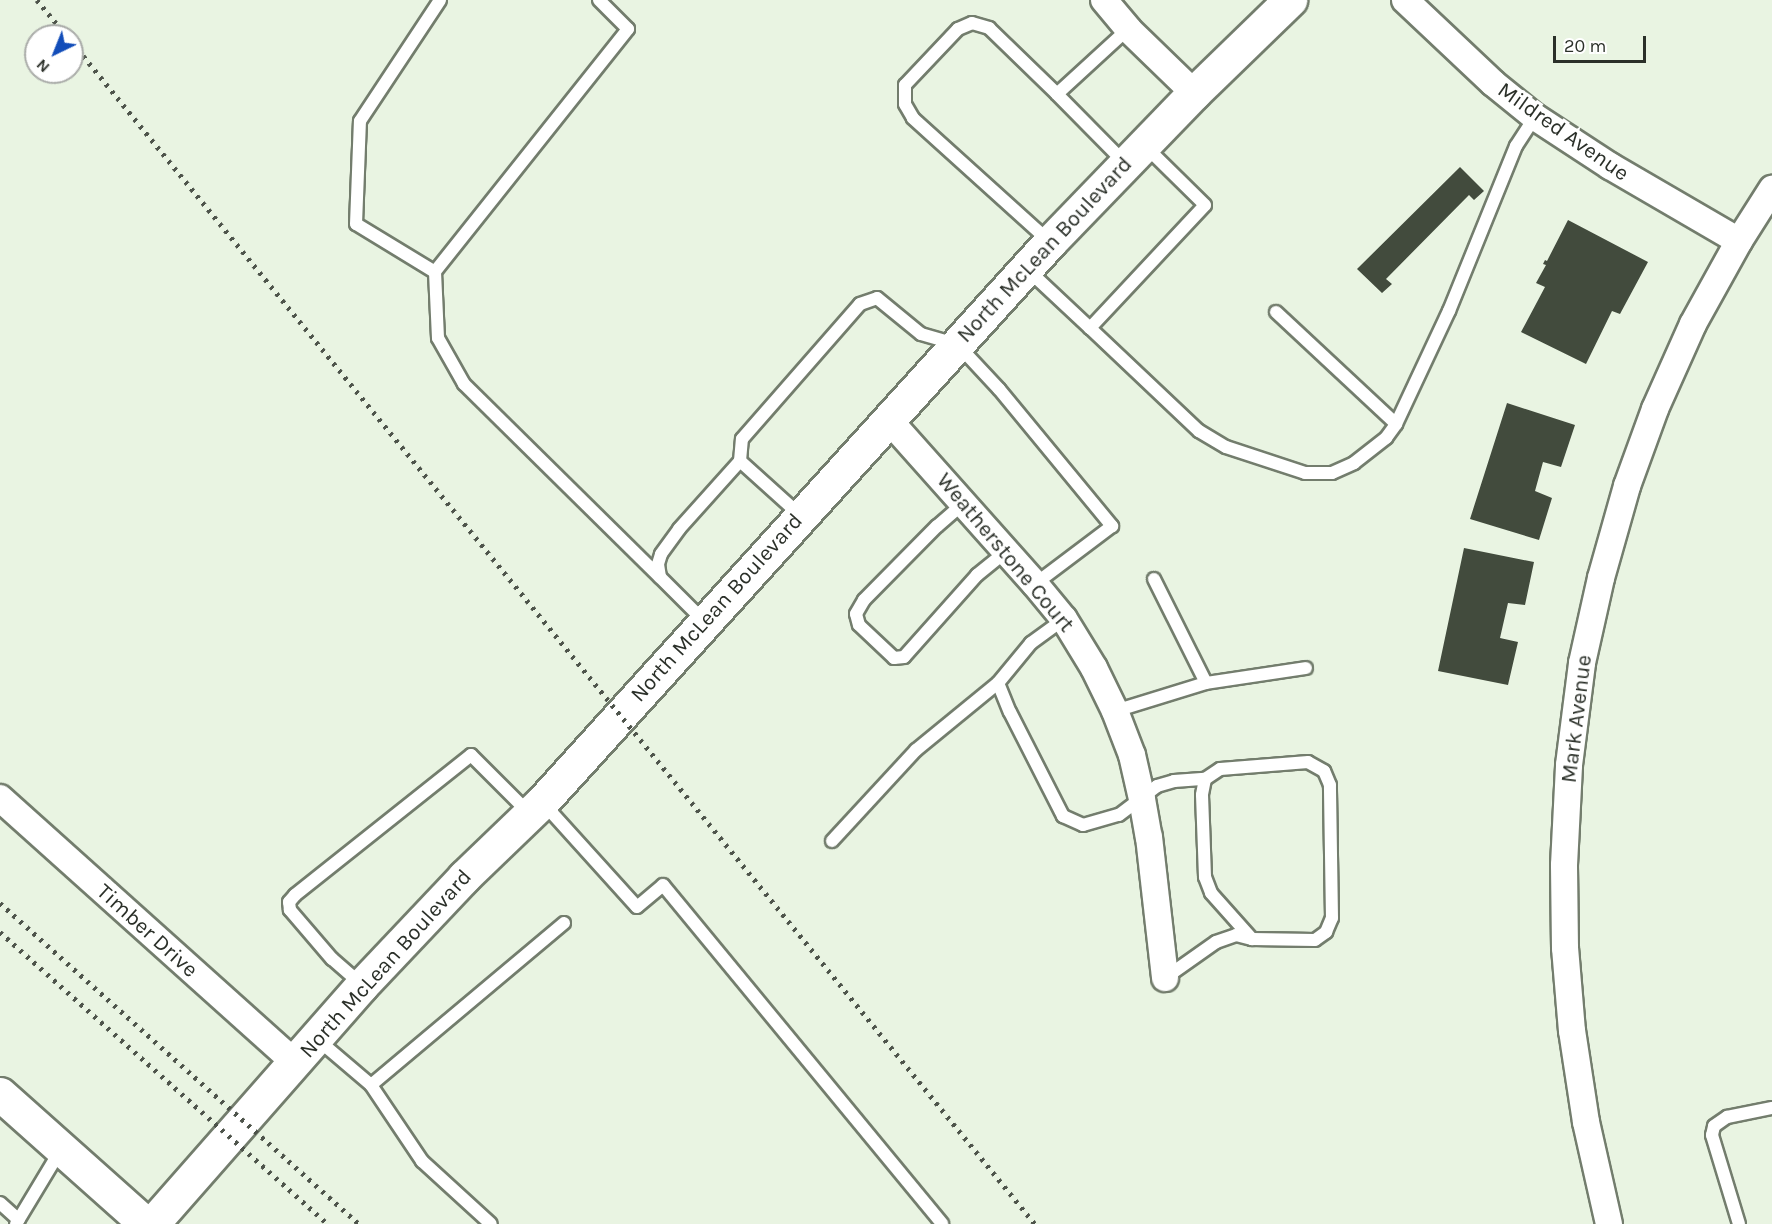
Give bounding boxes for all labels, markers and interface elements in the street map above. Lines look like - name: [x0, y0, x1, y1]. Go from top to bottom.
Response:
- north arrow: [24, 24, 84, 84]
- scale bar: [1556, 24, 1649, 62]
- text: 20 m: [1564, 35, 1606, 57]
- text: N: [32, 55, 53, 77]
- street label: Mildred Avenue: [1492, 77, 1634, 187]
- street label: North McLean Boulevard: [952, 152, 1138, 348]
- street label: Weatherstone Court: [931, 468, 1079, 638]
- street label: North McLean Boulevard: [625, 508, 809, 708]
- street label: Mark Avenue: [1556, 654, 1598, 784]
- street label: North McLean Boulevard: [294, 864, 478, 1064]
- street label: Timber Drive: [91, 879, 203, 983]

